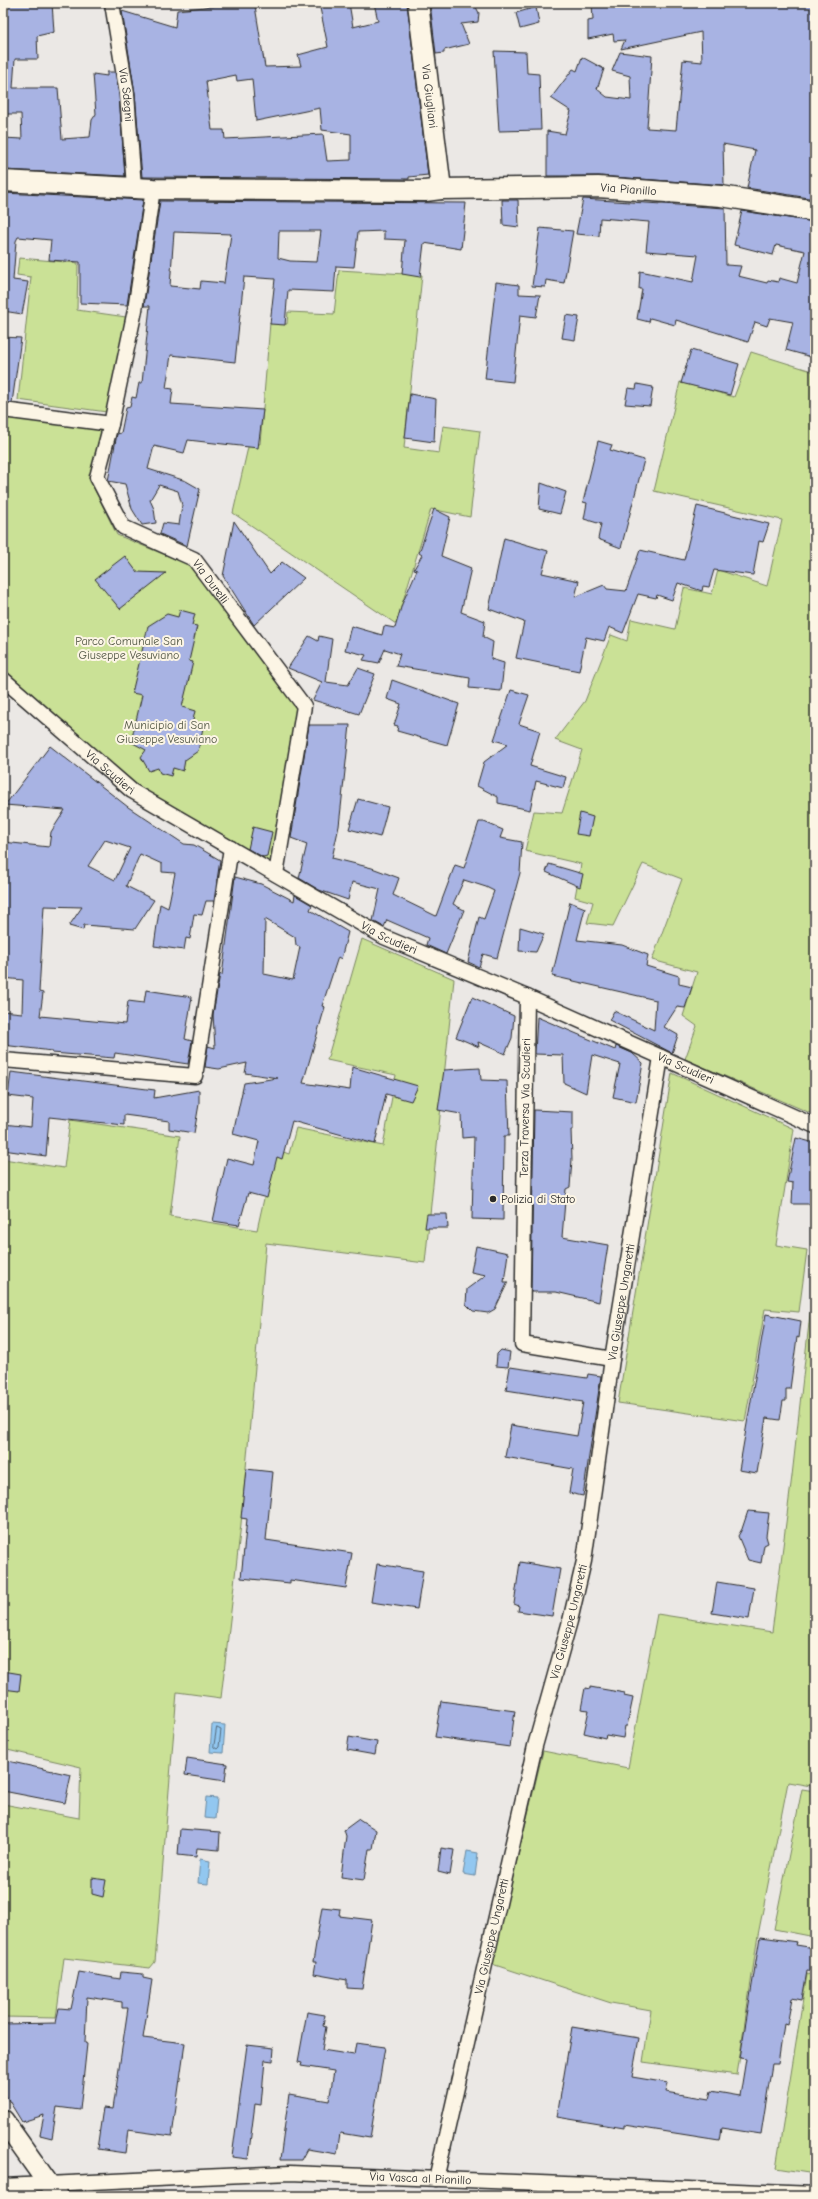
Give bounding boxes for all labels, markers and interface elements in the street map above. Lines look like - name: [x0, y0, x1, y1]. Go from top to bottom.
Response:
- street label: Via Giugliani: [419, 64, 440, 129]
- street label: Via Sdegni: [116, 67, 136, 122]
- street label: Via Pianillo: [600, 180, 657, 198]
- street label: Via Durelli: [190, 557, 232, 606]
- park label: Parco Comunale San Giuseppe Vesuviano: [75, 634, 183, 662]
- park label: Municipio di San Giuseppe Vesuviano: [117, 718, 217, 746]
- street label: Via Scudieri: [83, 747, 137, 798]
- street label: Via Scudieri: [359, 918, 419, 957]
- street label: Terza Traversa Via Scudieri: [517, 1038, 533, 1178]
- street label: Via Scudieri: [655, 1049, 716, 1087]
- place label: Polizia di Stato: [501, 1192, 575, 1206]
- marker: Polizia di Stato: [488, 1194, 498, 1204]
- street label: Via Giuseppe Ungaretti: [605, 1243, 638, 1362]
- street label: Via Giuseppe Ungaretti: [547, 1563, 590, 1681]
- street label: Via Giuseppe Ungaretti: [471, 1877, 512, 1995]
- street label: Via Vasca al Pianillo: [369, 2169, 472, 2187]

